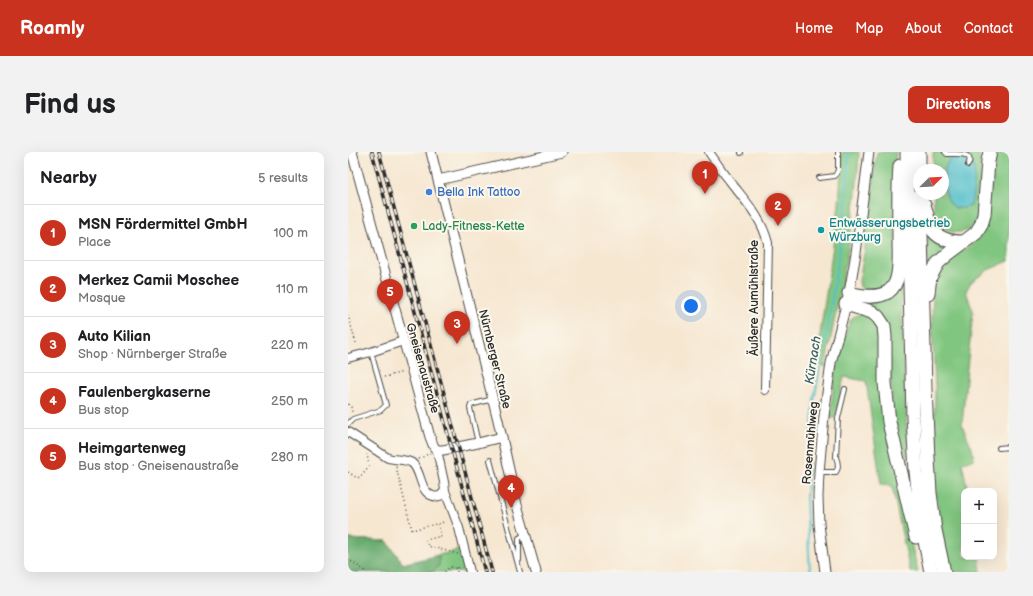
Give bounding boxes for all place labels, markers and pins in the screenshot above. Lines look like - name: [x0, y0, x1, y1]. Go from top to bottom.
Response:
- pin: 1: [692, 161, 718, 194]
- place label: Bella Ink Tattoo: [437, 185, 520, 200]
- marker: Bella Ink Tattoo: [424, 187, 434, 197]
- pin: 2: [765, 193, 791, 226]
- place label: Entwässerungsbetrieb Würzburg: [829, 216, 951, 245]
- place label: Lady-Fitness-Kette: [422, 219, 525, 234]
- marker: Lady-Fitness-Kette: [409, 221, 419, 231]
- marker: Entwässerungsbetrieb Würzburg: [816, 225, 826, 235]
- pin: 5: [377, 279, 403, 312]
- pin: 3: [444, 311, 470, 344]
- pin: 4: [498, 475, 524, 508]

